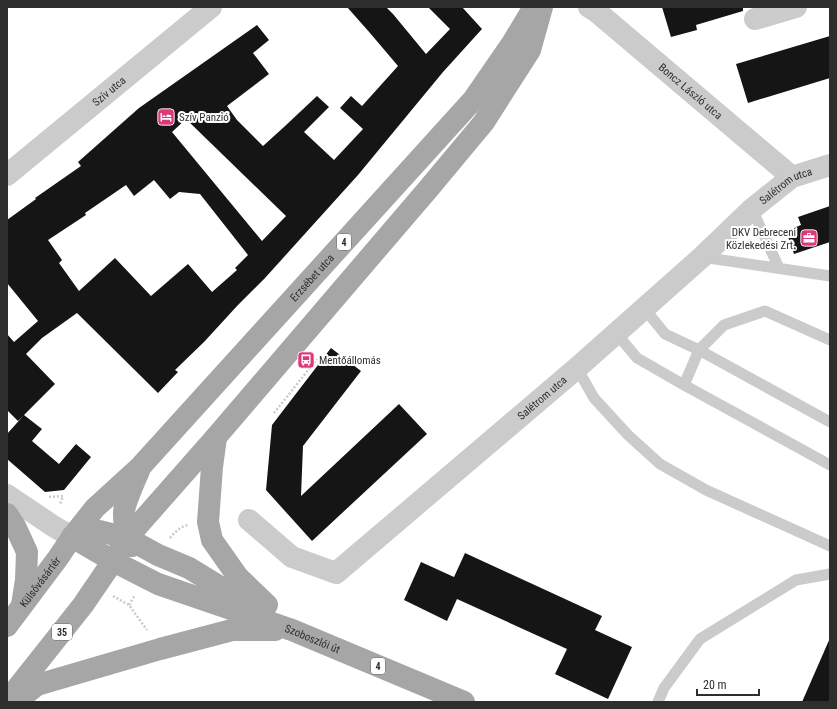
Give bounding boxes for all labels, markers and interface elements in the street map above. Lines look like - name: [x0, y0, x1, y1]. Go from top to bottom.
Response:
- street label: Boncz László utca: [656, 61, 725, 122]
- street label: Szív utca: [90, 74, 128, 109]
- hotel icon: Szív Panzió: [156, 107, 176, 127]
- place label: Szív Panzió: [179, 111, 229, 124]
- street label: Salétrom utca: [757, 165, 814, 207]
- place label: DKV Debreceni Közlekedési Zrt.: [726, 226, 796, 252]
- office icon: DKV Debreceni Közlekedési Zrt.: [799, 228, 819, 248]
- road number: 4: [337, 234, 351, 250]
- street label: Erzsébet utca: [287, 251, 337, 304]
- bus stop icon: Mentőállomás: [296, 350, 316, 370]
- place label: Mentőállomás: [319, 354, 381, 367]
- street label: Salétrom utca: [515, 373, 569, 422]
- street label: Külsővásártér: [17, 554, 64, 610]
- street label: Szoboszlói út: [283, 622, 342, 656]
- road number: 35: [52, 624, 72, 640]
- road number: 4: [371, 658, 385, 674]
- scale bar: [697, 671, 759, 697]
- text: 20 m: [703, 678, 727, 692]

